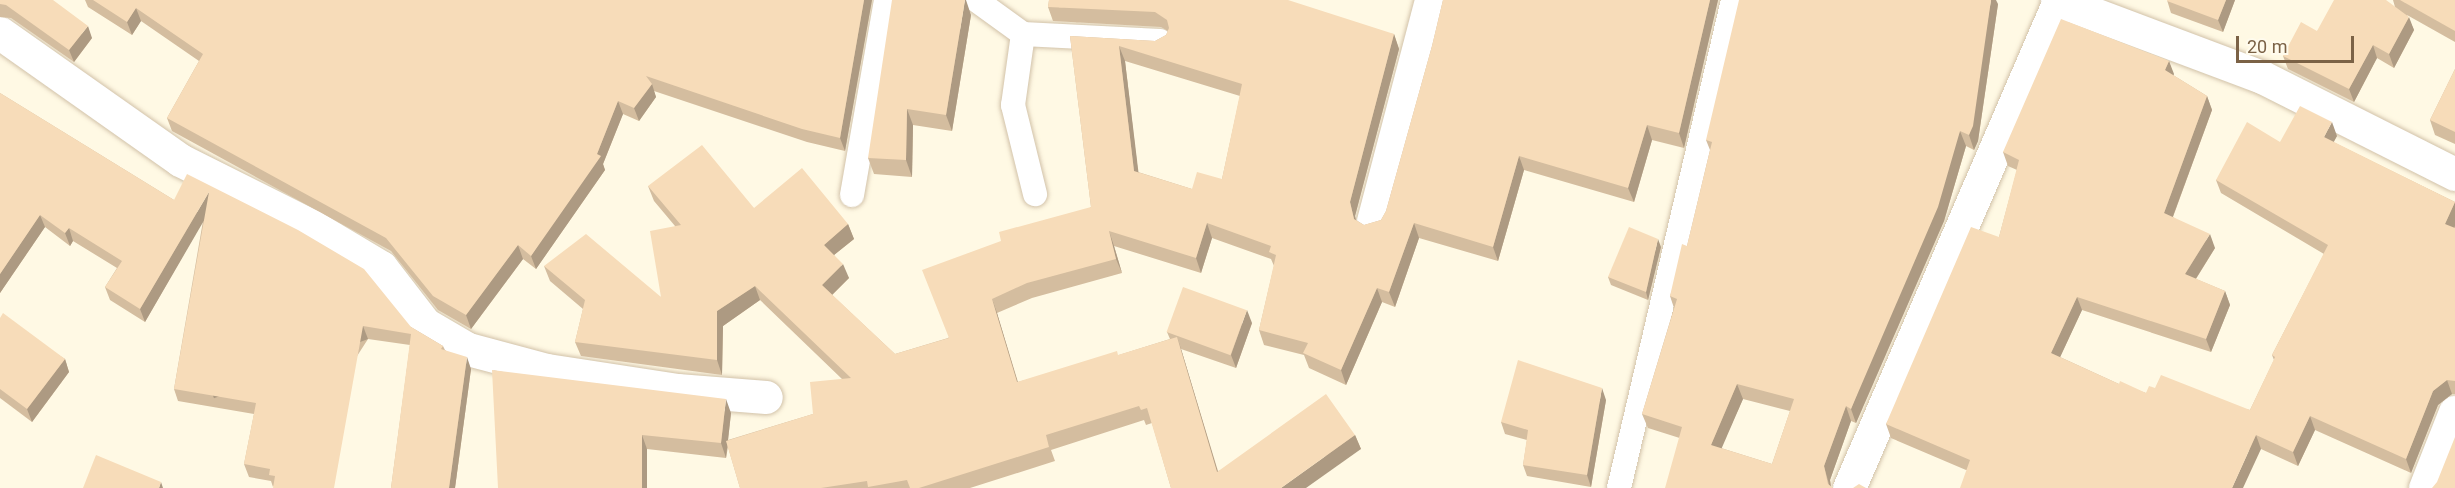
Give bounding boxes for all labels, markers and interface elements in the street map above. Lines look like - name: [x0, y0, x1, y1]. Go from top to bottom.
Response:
- scale bar: [2239, 24, 2358, 62]
- text: 20 m: [2247, 36, 2287, 57]

